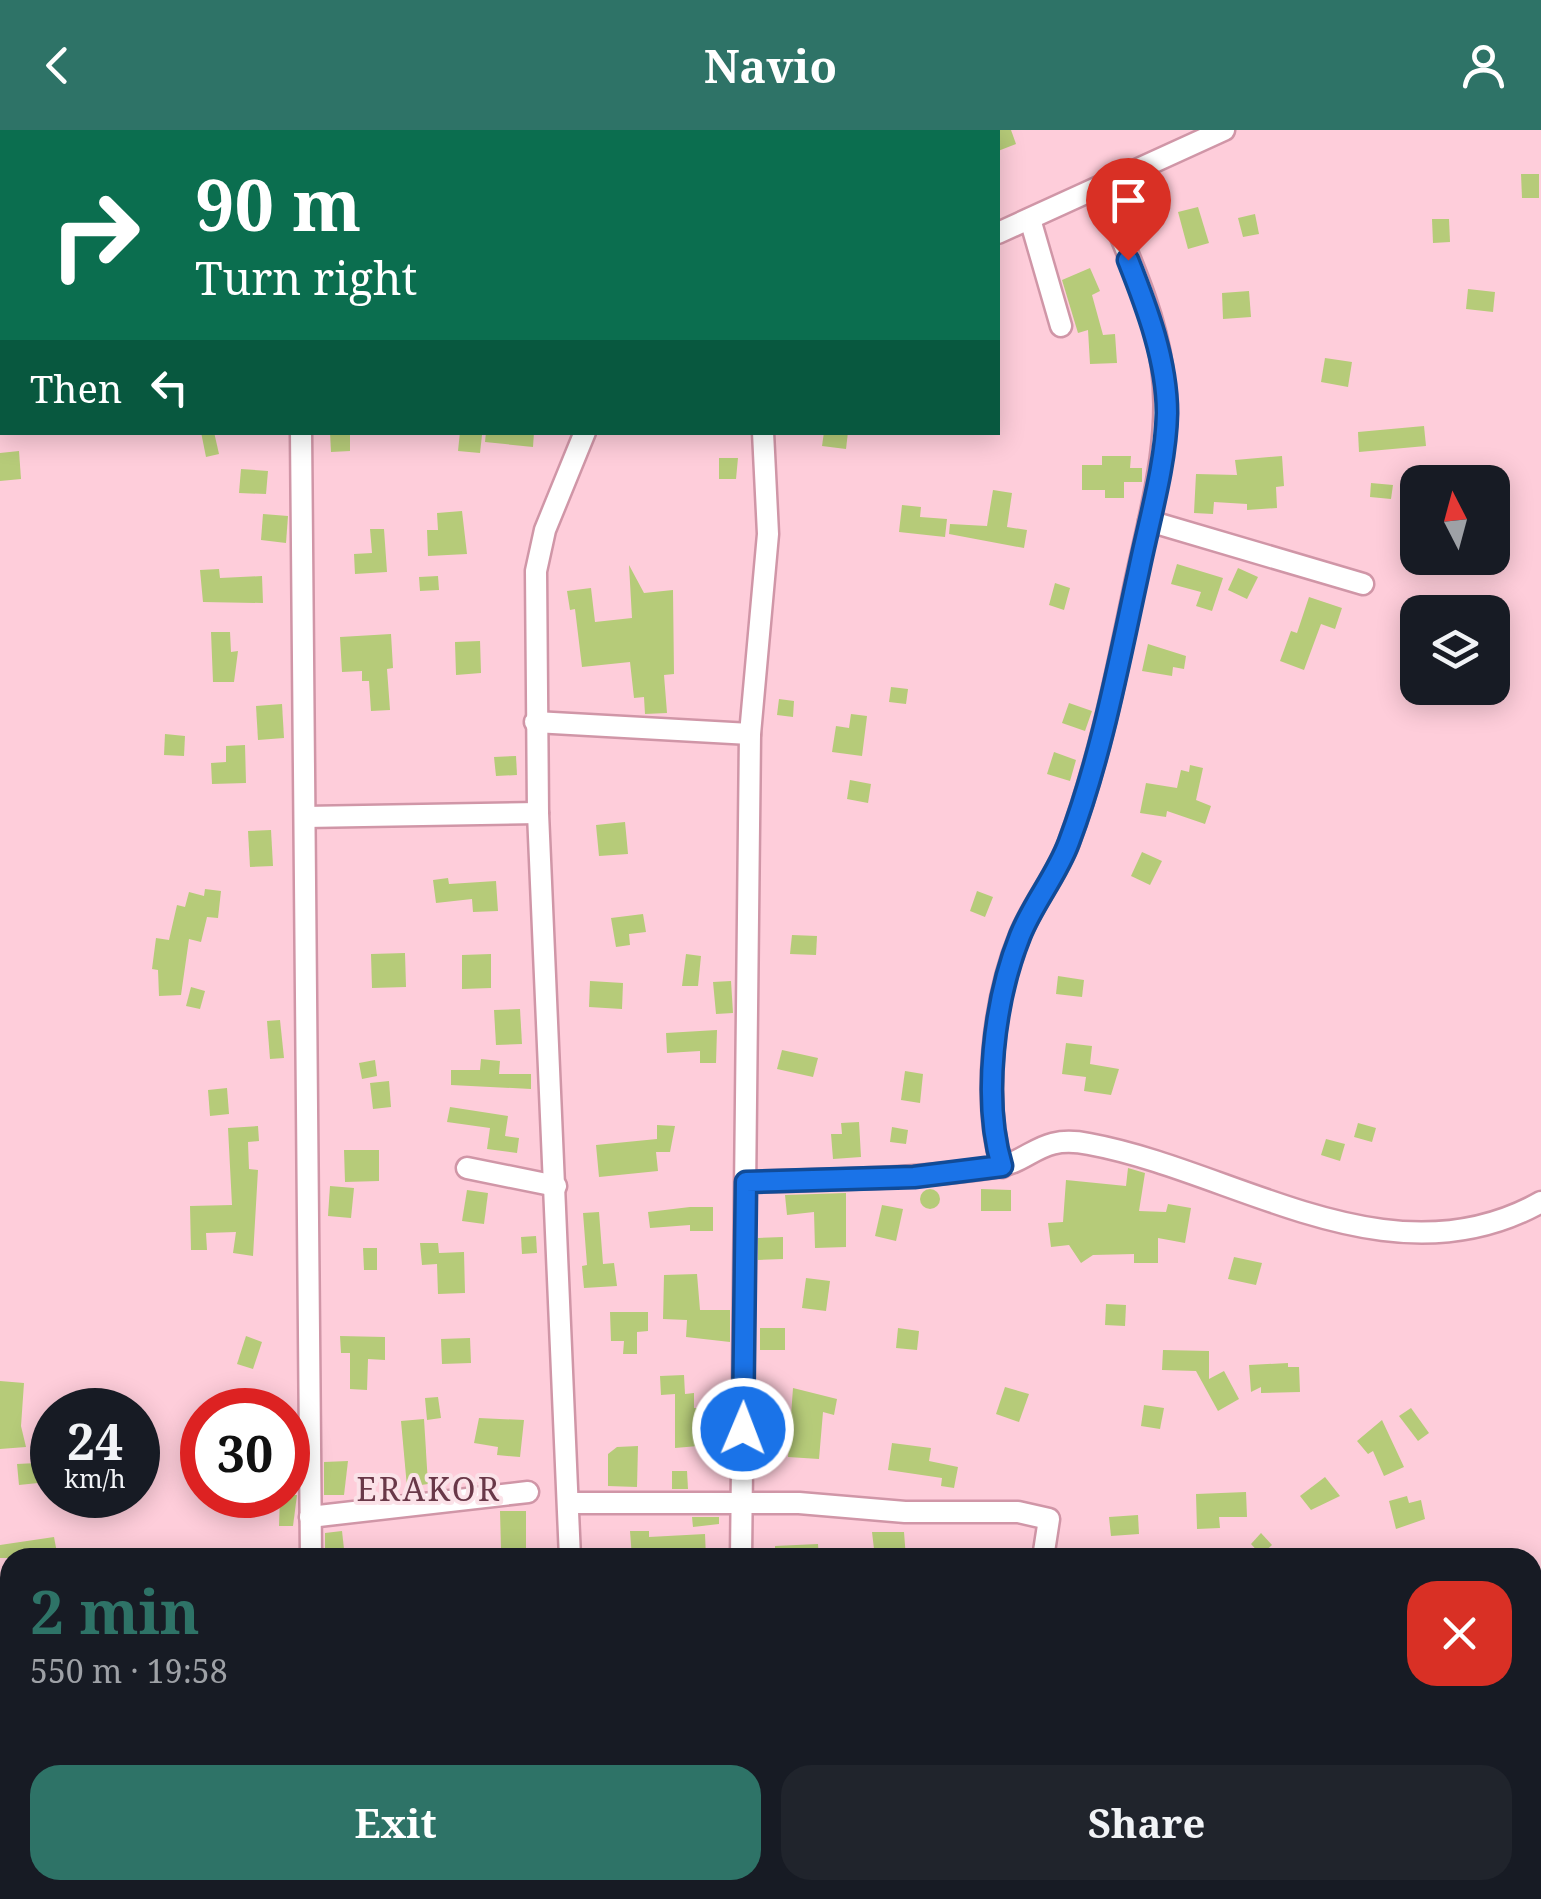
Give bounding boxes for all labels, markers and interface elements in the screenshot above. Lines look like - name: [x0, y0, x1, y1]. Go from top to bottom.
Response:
- text: Navio: [704, 35, 837, 96]
- icon: back: [30, 38, 85, 93]
- icon: person: [1456, 38, 1511, 93]
- text: 90 m: [195, 156, 361, 252]
- pin: [1086, 158, 1171, 261]
- icon: right: [30, 170, 160, 300]
- icon: arrive: [1101, 173, 1156, 228]
- text: Turn right: [195, 247, 417, 308]
- icon: left: [142, 360, 197, 415]
- text: Then: [30, 362, 122, 414]
- north arrow: [1400, 465, 1510, 575]
- map controls: [1400, 465, 1510, 705]
- button: layers: [1400, 595, 1510, 705]
- position arrow: [691, 1377, 795, 1481]
- speed limit sign: 30: [180, 1388, 310, 1518]
- text: 24: [67, 1407, 123, 1475]
- text: km/h: [64, 1461, 126, 1495]
- district label: ERAKOR: [357, 1467, 501, 1510]
- text: 2 min: [30, 1570, 200, 1652]
- button: close: [1407, 1581, 1512, 1686]
- text: 550 m · 19:58: [30, 1649, 228, 1692]
- button: Exit: [30, 1765, 761, 1880]
- button: Share: [781, 1765, 1512, 1880]

